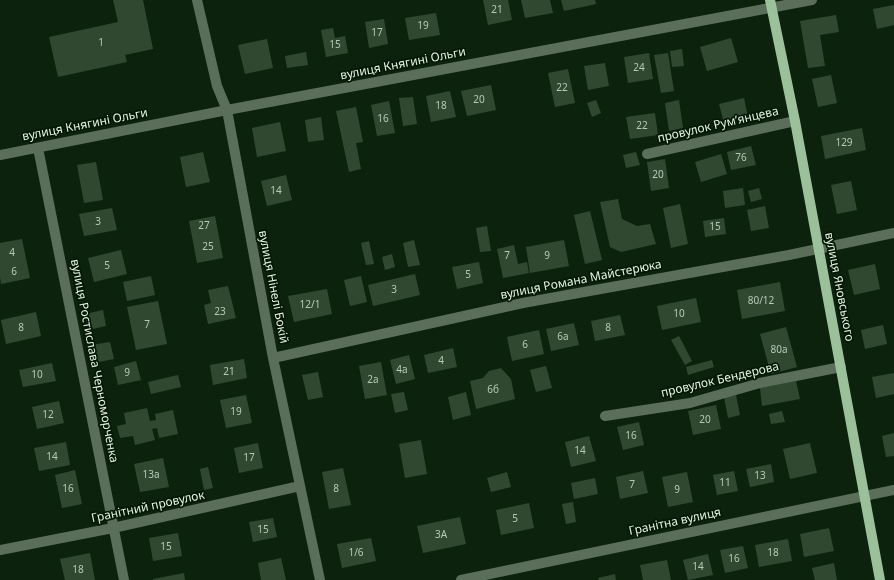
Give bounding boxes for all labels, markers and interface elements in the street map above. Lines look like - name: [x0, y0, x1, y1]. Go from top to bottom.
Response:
- house number: 21: [491, 4, 503, 16]
- house number: 19: [417, 20, 429, 32]
- house number: 17: [371, 27, 383, 39]
- house number: 1: [98, 37, 104, 49]
- house number: 15: [329, 39, 341, 51]
- street label: вулиця Княгині Ольги: [339, 45, 467, 83]
- house number: 24: [633, 62, 645, 74]
- house number: 22: [556, 82, 568, 94]
- house number: 20: [473, 94, 485, 106]
- house number: 18: [435, 100, 447, 112]
- street label: провулок Румʼянцева: [656, 104, 780, 146]
- street label: вулиця Княгині Ольги: [21, 106, 149, 144]
- house number: 16: [377, 113, 389, 125]
- house number: 22: [636, 120, 648, 132]
- house number: 129: [835, 137, 853, 149]
- house number: 76: [735, 152, 747, 164]
- house number: 20: [652, 169, 664, 181]
- house number: 14: [270, 185, 282, 197]
- house number: 3: [95, 216, 101, 228]
- house number: 27: [198, 220, 210, 232]
- house number: 15: [709, 221, 721, 233]
- street label: вулиця Нінелі Бокій: [255, 229, 291, 345]
- street label: вулиця Яновського: [821, 231, 857, 343]
- house number: 25: [202, 241, 214, 253]
- house number: 4: [9, 247, 15, 259]
- house number: 7: [504, 250, 510, 262]
- house number: 9: [544, 250, 550, 262]
- street label: вулиця Романа Майстерюка: [499, 257, 663, 303]
- street label: вулиця Ростислава Черноморченка: [67, 258, 121, 464]
- house number: 5: [104, 260, 110, 272]
- house number: 6: [11, 266, 17, 278]
- house number: 5: [465, 269, 471, 281]
- house number: 3: [391, 284, 397, 296]
- house number: 80/12: [748, 295, 774, 307]
- house number: 12/1: [300, 299, 320, 311]
- house number: 23: [214, 306, 226, 318]
- house number: 10: [673, 308, 685, 320]
- house number: 7: [144, 319, 150, 331]
- house number: 8: [18, 322, 24, 334]
- house number: 8: [605, 322, 611, 334]
- house number: 6а: [557, 331, 569, 343]
- house number: 6: [522, 339, 528, 351]
- house number: 80а: [771, 344, 787, 356]
- house number: 4: [438, 355, 444, 367]
- street label: провулок Бендерова: [660, 359, 780, 401]
- house number: 4а: [396, 364, 408, 376]
- house number: 21: [223, 366, 235, 378]
- house number: 9: [124, 367, 130, 379]
- house number: 10: [31, 369, 43, 381]
- house number: 2а: [367, 374, 379, 386]
- house number: 6б: [487, 384, 499, 396]
- house number: 19: [230, 406, 242, 418]
- house number: 12: [42, 409, 54, 421]
- house number: 20: [699, 414, 711, 426]
- house number: 16: [625, 430, 637, 442]
- house number: 14: [574, 445, 586, 457]
- house number: 14: [46, 451, 58, 463]
- house number: 17: [243, 452, 255, 464]
- house number: 13а: [143, 469, 159, 481]
- house number: 13: [754, 470, 766, 482]
- house number: 11: [719, 477, 731, 489]
- house number: 7: [629, 479, 635, 491]
- house number: 16: [62, 483, 74, 495]
- house number: 8: [333, 483, 339, 495]
- house number: 9: [674, 484, 680, 496]
- street label: Гранітний провулок: [90, 488, 206, 526]
- street label: Гранітна вулиця: [628, 505, 722, 539]
- house number: 5: [512, 513, 518, 525]
- house number: 15: [257, 524, 269, 536]
- house number: 3А: [435, 529, 447, 541]
- house number: 15: [160, 541, 172, 553]
- house number: 1/6: [348, 547, 364, 559]
- house number: 18: [767, 547, 779, 559]
- house number: 16: [728, 553, 740, 565]
- house number: 14: [692, 561, 704, 573]
- house number: 18: [72, 564, 84, 576]

